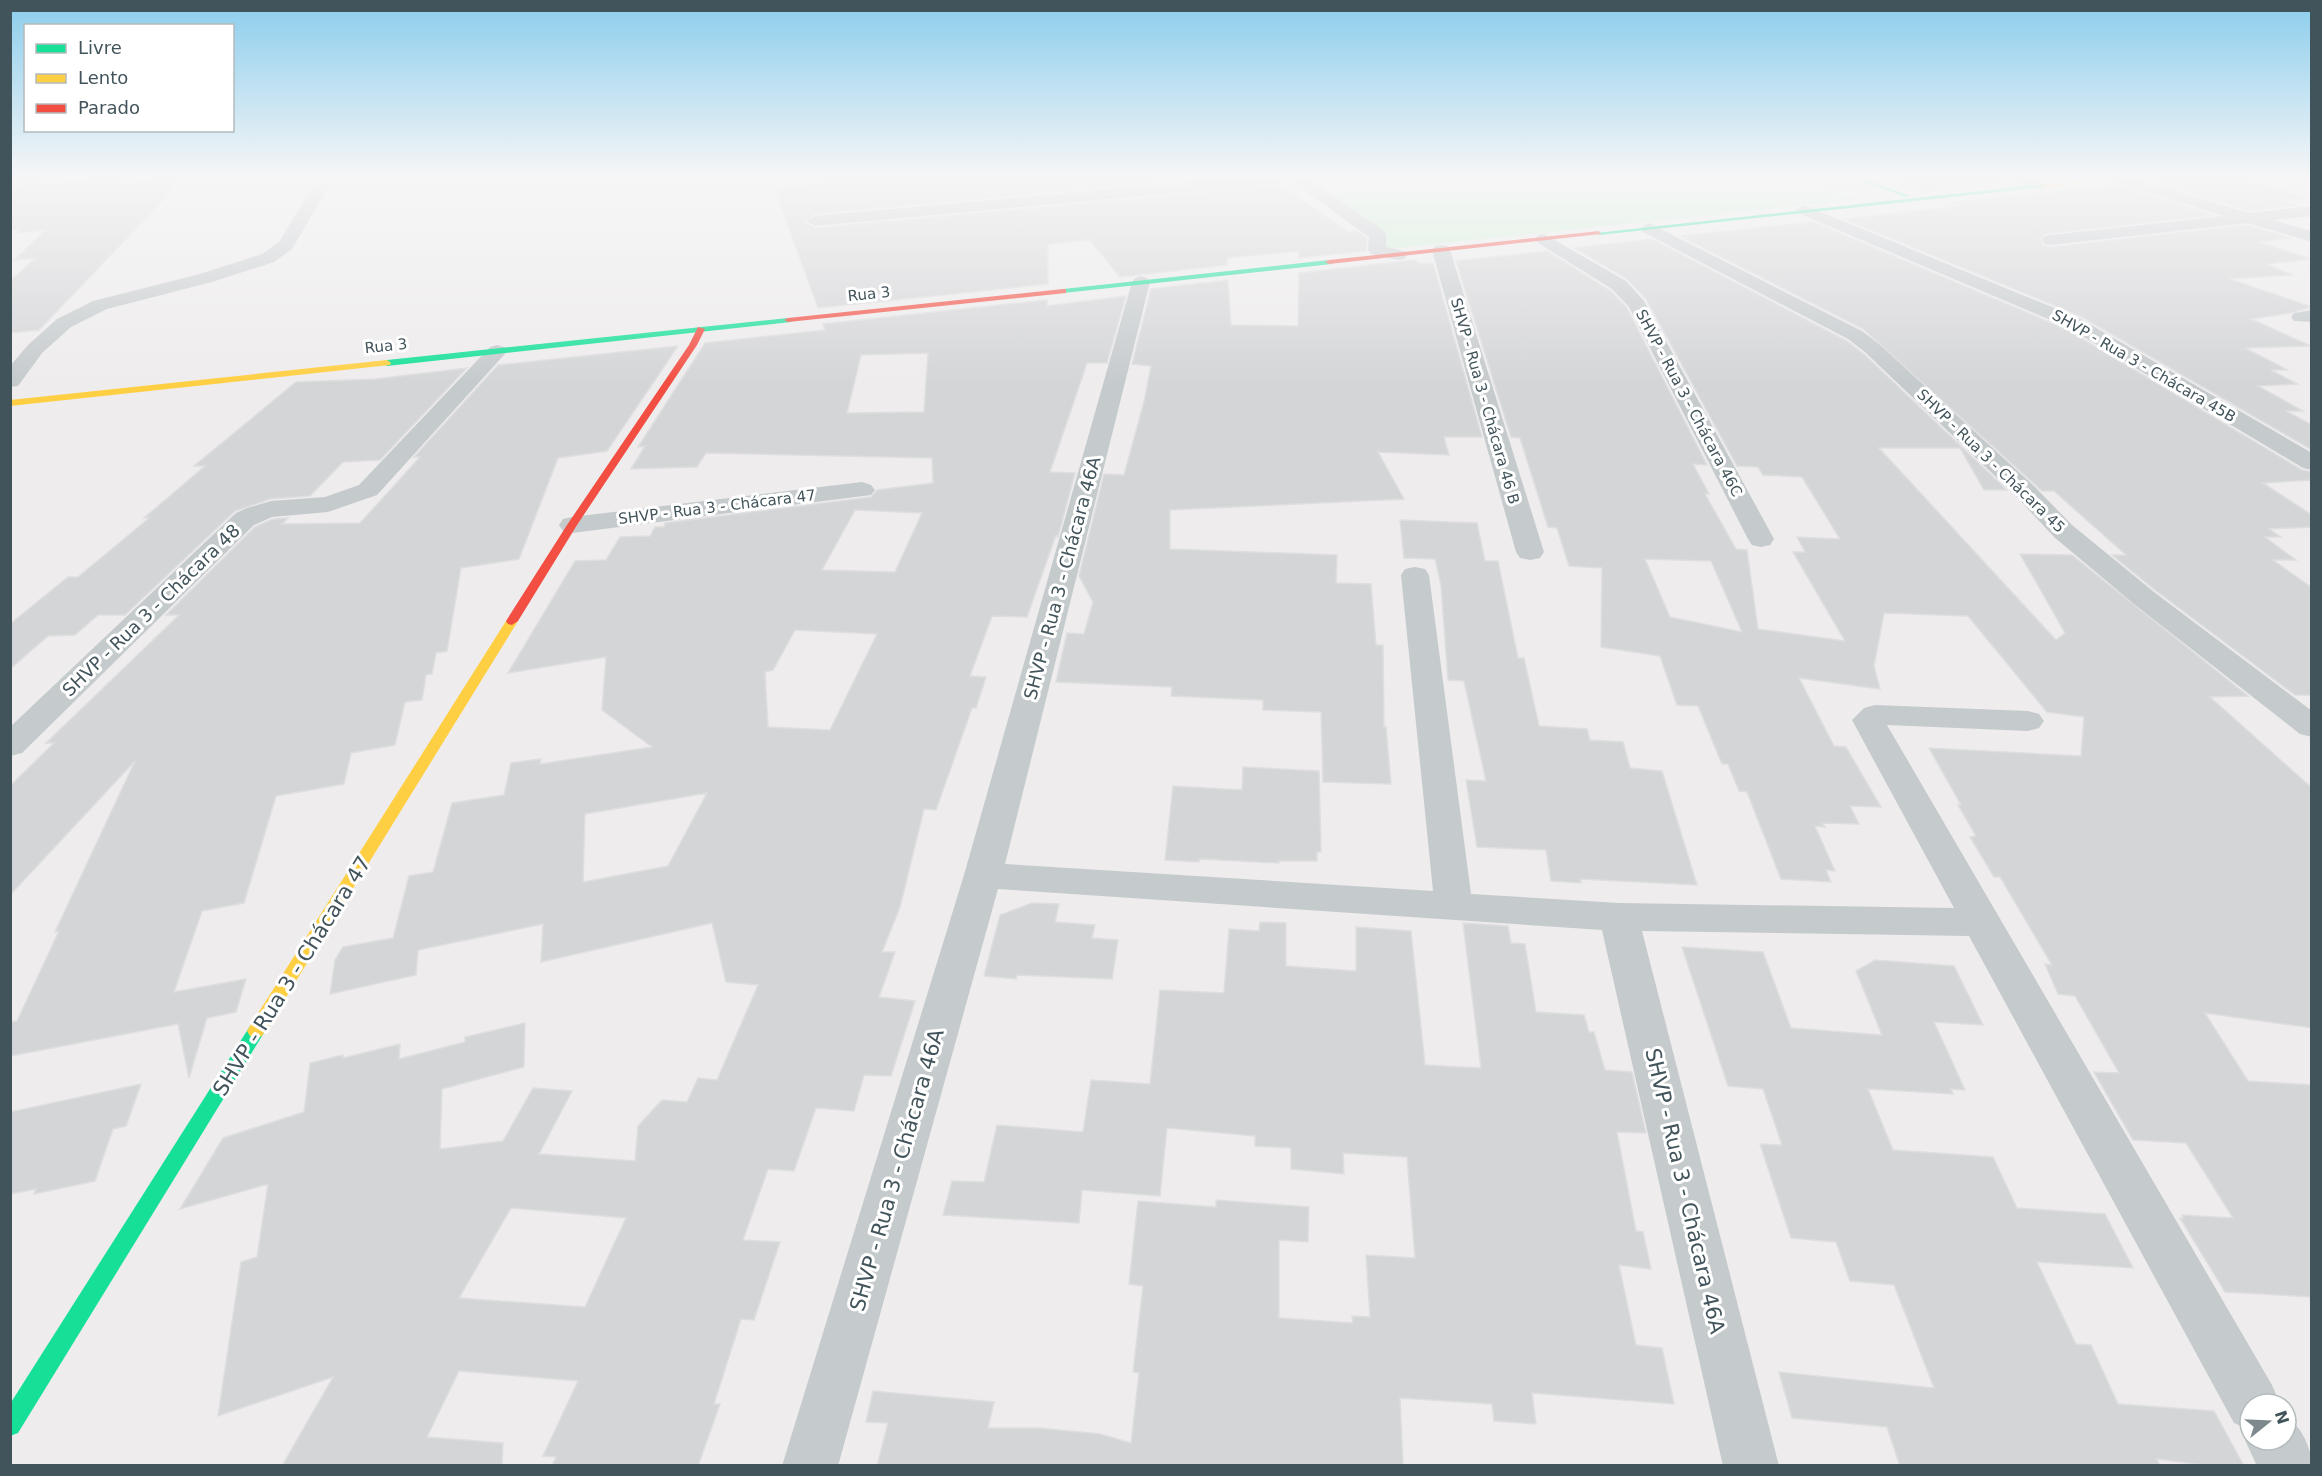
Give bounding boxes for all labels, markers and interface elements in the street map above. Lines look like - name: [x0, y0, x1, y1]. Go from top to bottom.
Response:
- legend: [24, 24, 234, 132]
- text: Livre: [78, 37, 122, 58]
- text: Lento: [78, 67, 128, 88]
- text: Parado: [78, 97, 140, 118]
- street label: Rua 3: [847, 283, 891, 305]
- street label: SHVP - Rua 3 - Chácara 46 B: [1447, 296, 1523, 506]
- street label: SHVP - Rua 3 - Chácara 46C: [1632, 306, 1746, 500]
- street label: SHVP - Rua 3 - Chácara 45B: [2049, 306, 2239, 426]
- street label: Rua 3: [364, 335, 408, 357]
- street label: SHVP - Rua 3 - Chácara 45: [1913, 386, 2069, 536]
- street label: SHVP - Rua 3 - Chácara 46A: [1019, 454, 1105, 702]
- street label: SHVP - Rua 3 - Chácara 47: [617, 486, 817, 528]
- street label: SHVP - Rua 3 - Chácara 48: [58, 520, 244, 700]
- street label: SHVP - Rua 3 - Chácara 47: [208, 852, 376, 1100]
- street label: SHVP - Rua 3 - Chácara 46A: [845, 1026, 949, 1314]
- street label: SHVP - Rua 3 - Chácara 46A: [1640, 1046, 1730, 1337]
- north arrow: [2238, 1392, 2298, 1452]
- text: N: [2271, 1408, 2293, 1427]

